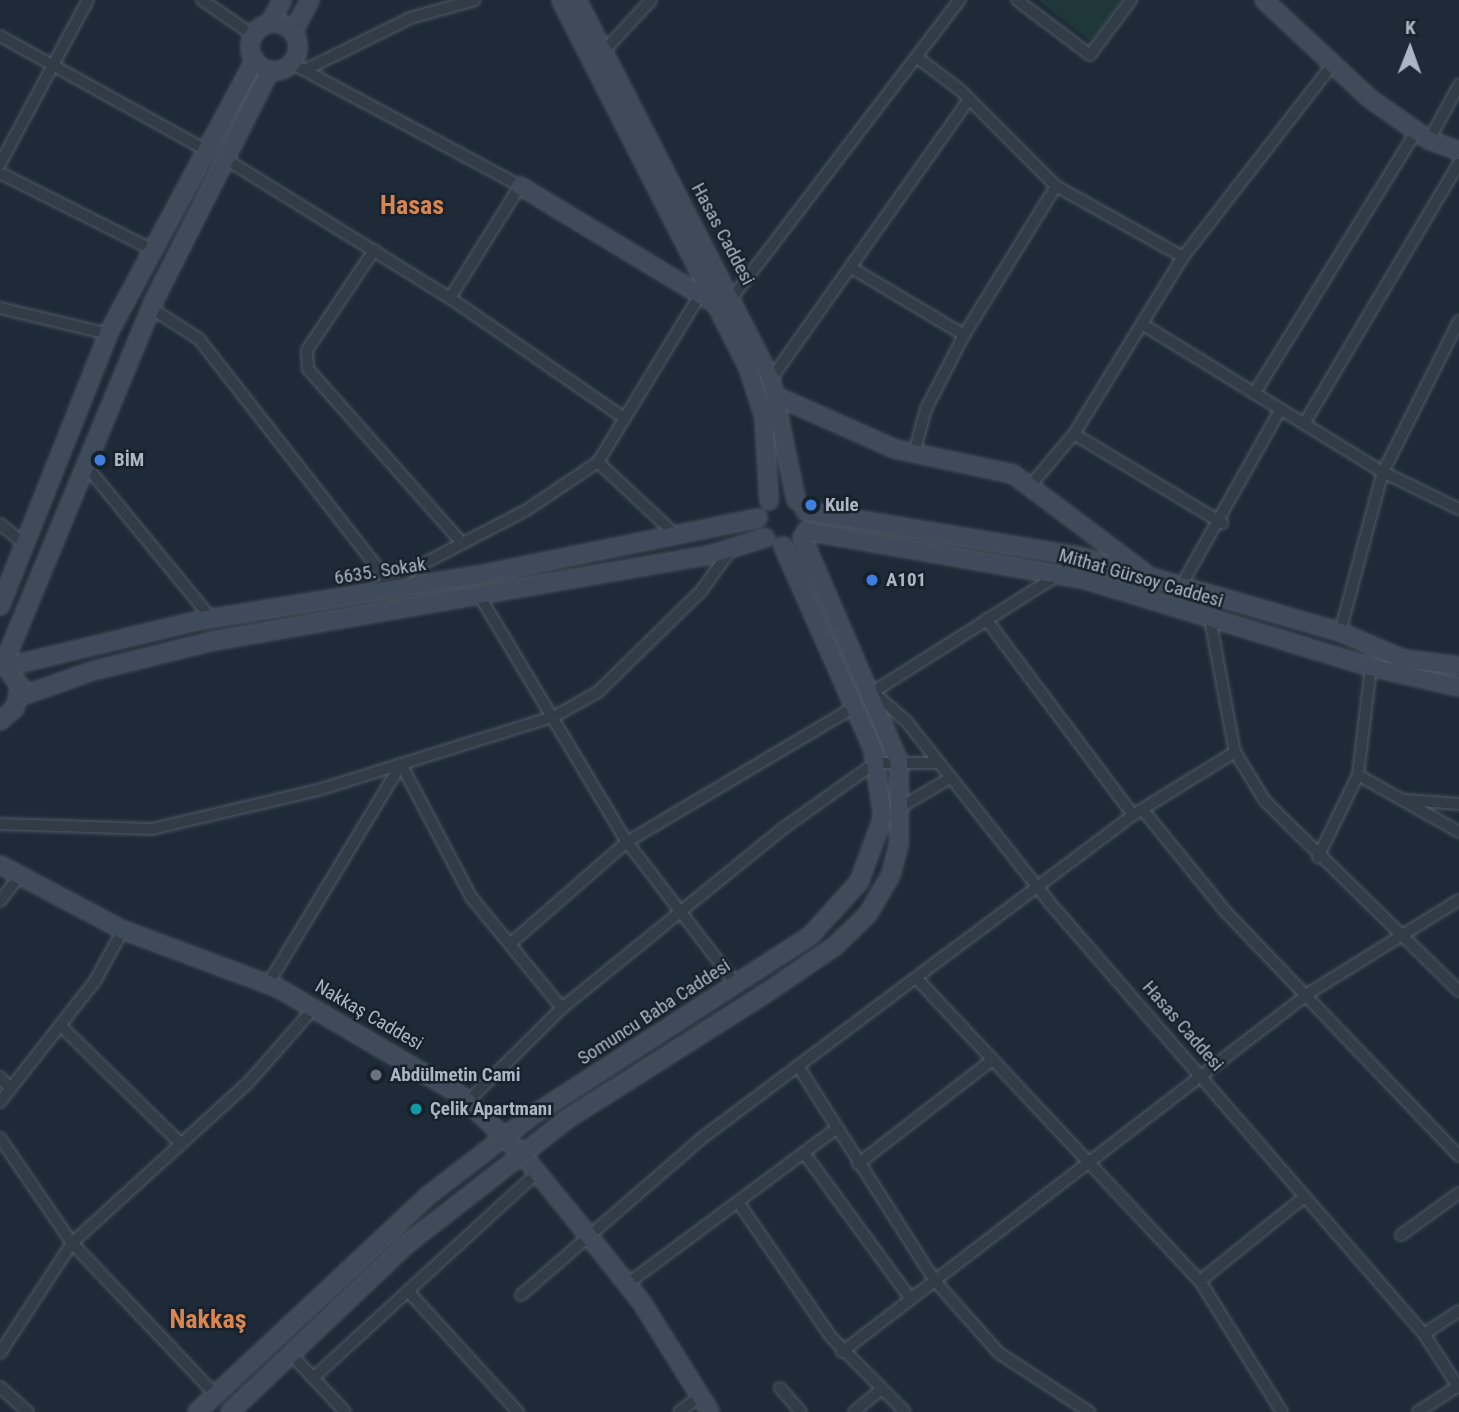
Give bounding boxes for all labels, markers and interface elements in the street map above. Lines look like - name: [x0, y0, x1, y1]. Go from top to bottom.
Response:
- north arrow: [1375, 14, 1445, 84]
- text: K: [1405, 16, 1416, 39]
- street label: Hasas Caddesi: [687, 179, 759, 289]
- district label: Hasas: [380, 190, 444, 222]
- place label: BİM: [114, 449, 144, 471]
- marker: BİM: [92, 452, 108, 468]
- place label: Kule: [825, 494, 859, 516]
- marker: Kule: [803, 497, 819, 513]
- street label: Mithat Gürsoy Caddesi: [1056, 544, 1226, 612]
- street label: 6635. Sokak: [333, 553, 427, 589]
- place label: A101: [886, 569, 926, 591]
- marker: A101: [864, 572, 880, 588]
- street label: Somuncu Baba Caddesi: [573, 954, 735, 1070]
- street label: Nakkaş Caddesi: [311, 975, 427, 1055]
- street label: Hasas Caddesi: [1138, 976, 1228, 1076]
- place label: Abdülmetin Cami: [390, 1064, 520, 1086]
- marker: Abdülmetin Cami: [368, 1067, 384, 1083]
- place label: Çelik Apartmanı: [430, 1098, 552, 1120]
- marker: Çelik Apartmanı: [408, 1101, 424, 1117]
- district label: Nakkaş: [169, 1304, 247, 1336]

